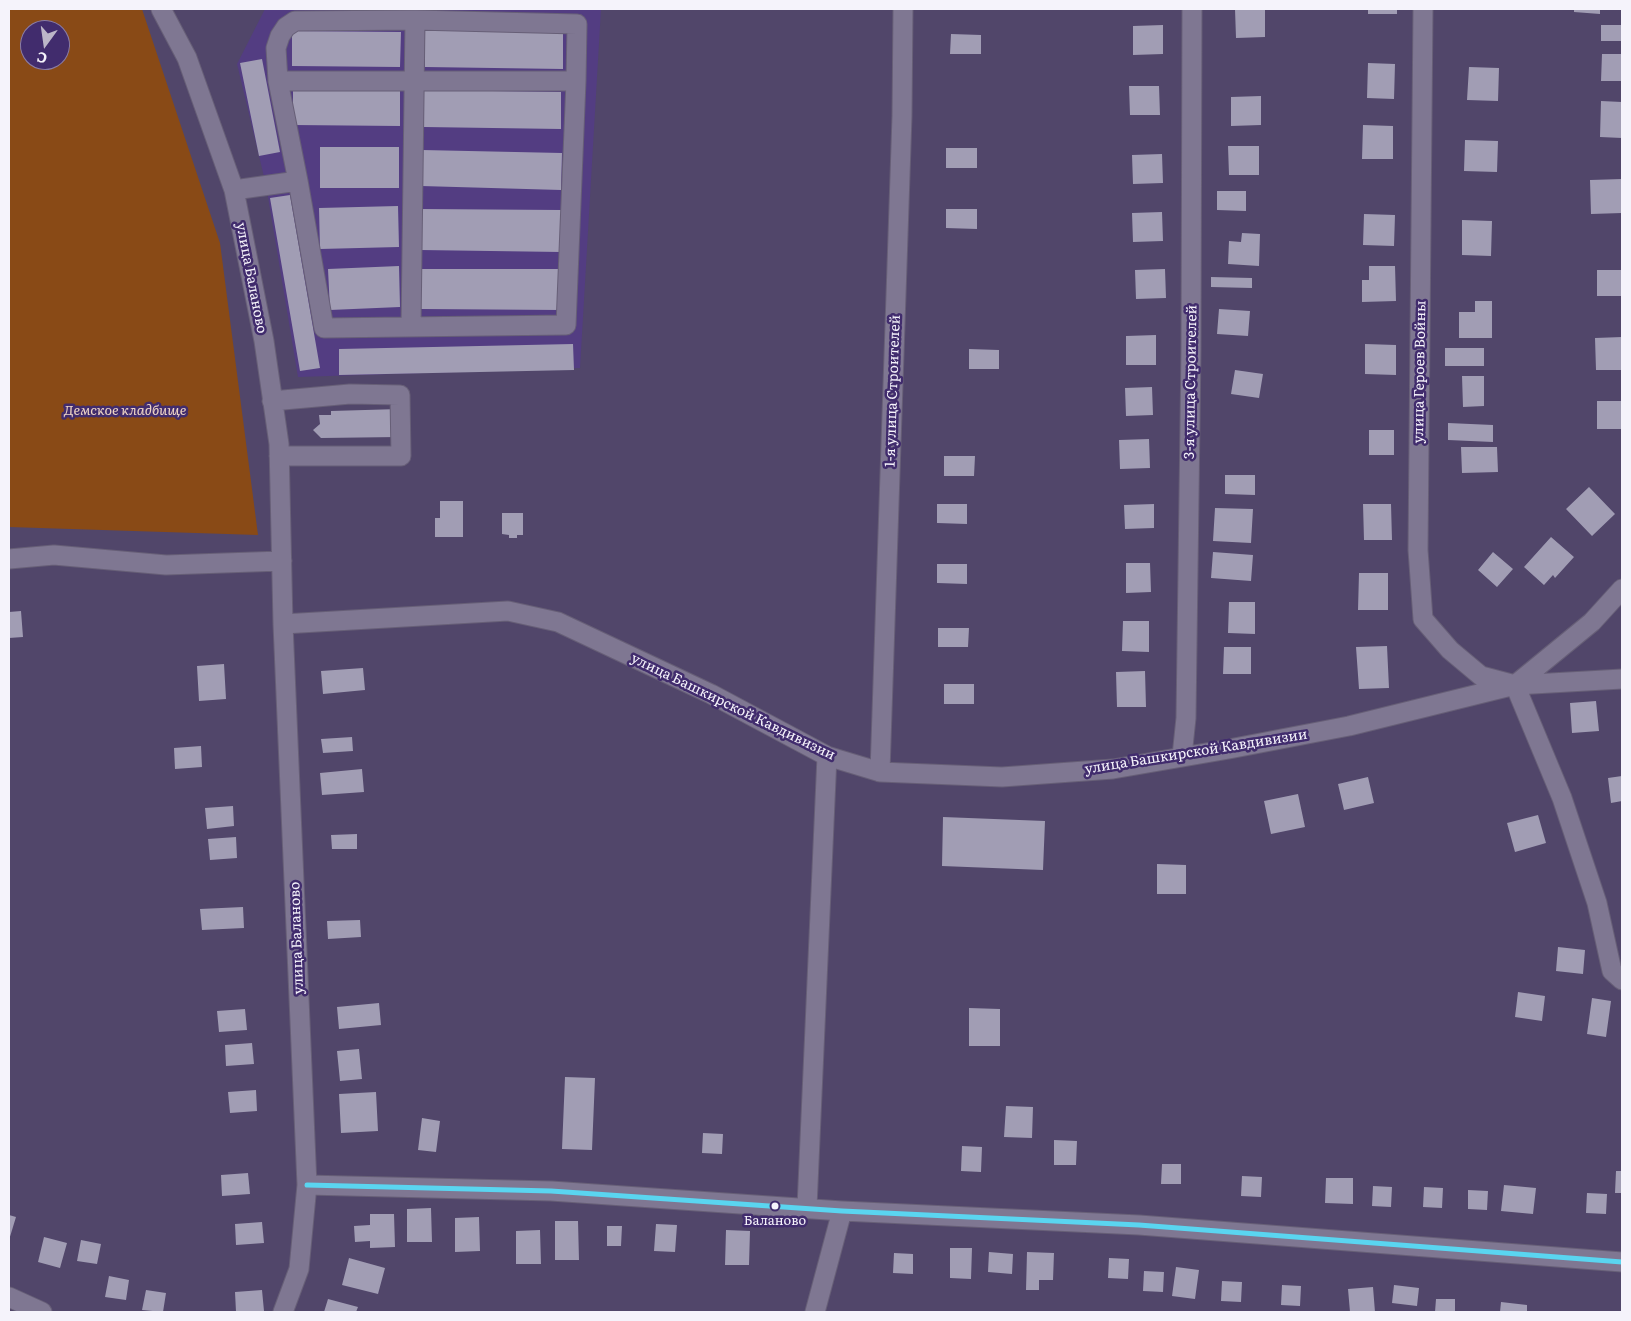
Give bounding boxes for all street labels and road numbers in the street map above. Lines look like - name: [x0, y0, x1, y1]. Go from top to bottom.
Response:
- street label: улица Баланово: [232, 221, 270, 335]
- street label: улица Героев Войны: [1410, 300, 1430, 444]
- street label: 3-я улица Строителей: [1181, 305, 1201, 459]
- street label: 1-я улица Строителей: [882, 315, 904, 467]
- street label: улица Башкирской Кавдивизии: [628, 650, 838, 764]
- street label: улица Башкирской Кавдивизии: [1083, 726, 1309, 778]
- street label: улица Баланово: [287, 881, 307, 995]

